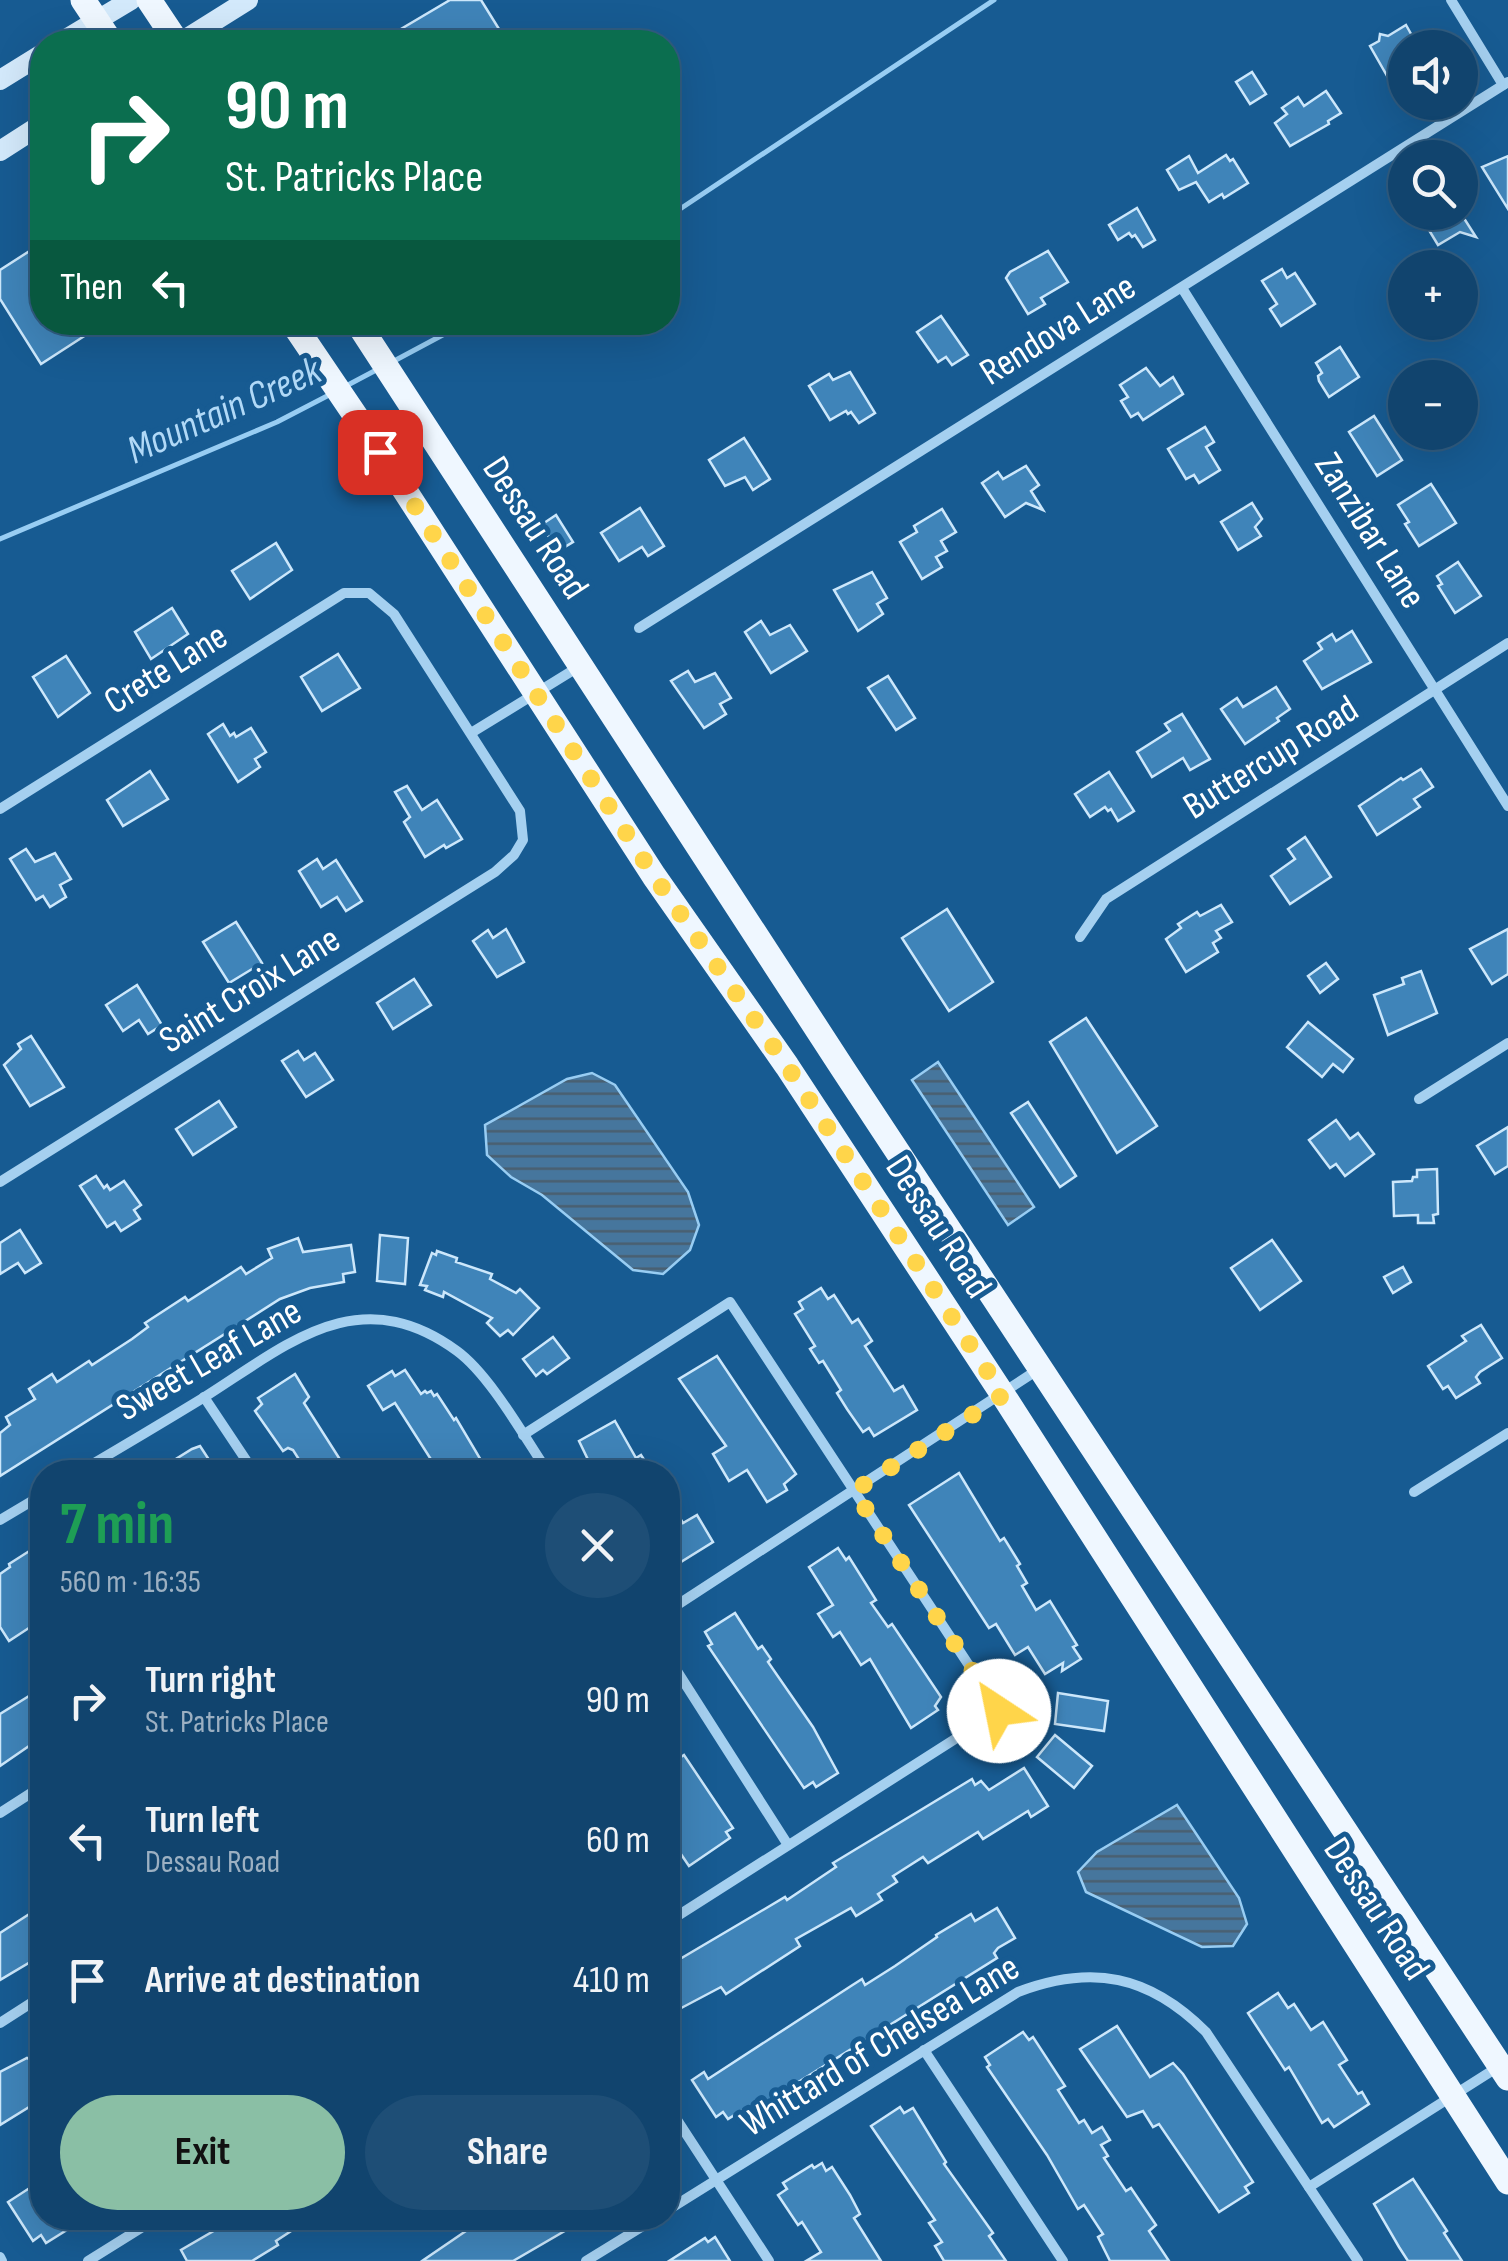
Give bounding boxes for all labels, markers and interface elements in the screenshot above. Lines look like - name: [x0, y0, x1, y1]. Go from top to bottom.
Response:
- map controls: [1388, 30, 1478, 450]
- button: sound: [1388, 30, 1478, 120]
- text: 90 m: [225, 65, 349, 149]
- icon: right: [60, 70, 190, 200]
- button: search: [1388, 140, 1478, 230]
- text: St. Patricks Place: [225, 150, 483, 205]
- button: +: [1388, 250, 1478, 340]
- icon: left: [143, 260, 198, 315]
- text: Then: [60, 265, 123, 310]
- street label: Rendova Lane: [972, 265, 1144, 395]
- water label: Mountain Creek: [120, 347, 329, 475]
- button: −: [1388, 360, 1478, 450]
- pin: [338, 410, 423, 495]
- icon: arrive: [353, 425, 408, 480]
- street label: Zanzibar Lane: [1305, 445, 1435, 617]
- street label: Dessau Road: [472, 448, 598, 608]
- street label: Crete Lane: [96, 614, 236, 724]
- street label: Buttercup Road: [1175, 687, 1367, 829]
- street label: Saint Croix Lane: [152, 917, 348, 1063]
- street label: Dessau Road: [875, 1147, 1001, 1307]
- street label: Sweet Leaf Lane: [108, 1289, 310, 1431]
- text: 7 min: [60, 1489, 174, 1561]
- button: close: [545, 1493, 650, 1598]
- text: 560 m · 16:35: [60, 1563, 201, 1602]
- text: Turn right: [145, 1658, 276, 1703]
- position arrow: [947, 1659, 1051, 1763]
- icon: right: [60, 1673, 115, 1728]
- text: 90 m: [586, 1678, 650, 1723]
- text: St. Patricks Place: [145, 1703, 329, 1742]
- text: Turn left: [145, 1798, 259, 1843]
- icon: left: [60, 1813, 115, 1868]
- text: 60 m: [586, 1818, 650, 1863]
- street label: Dessau Road: [1313, 1829, 1439, 1989]
- text: Dessau Road: [145, 1843, 280, 1882]
- street label: Whittard of Chelsea Lane: [732, 1945, 1028, 2147]
- icon: arrive: [60, 1953, 115, 2008]
- text: Arrive at destination: [145, 1958, 420, 2003]
- text: 410 m: [573, 1958, 650, 2003]
- button: Exit: [60, 2095, 345, 2210]
- button: Share: [365, 2095, 650, 2210]

